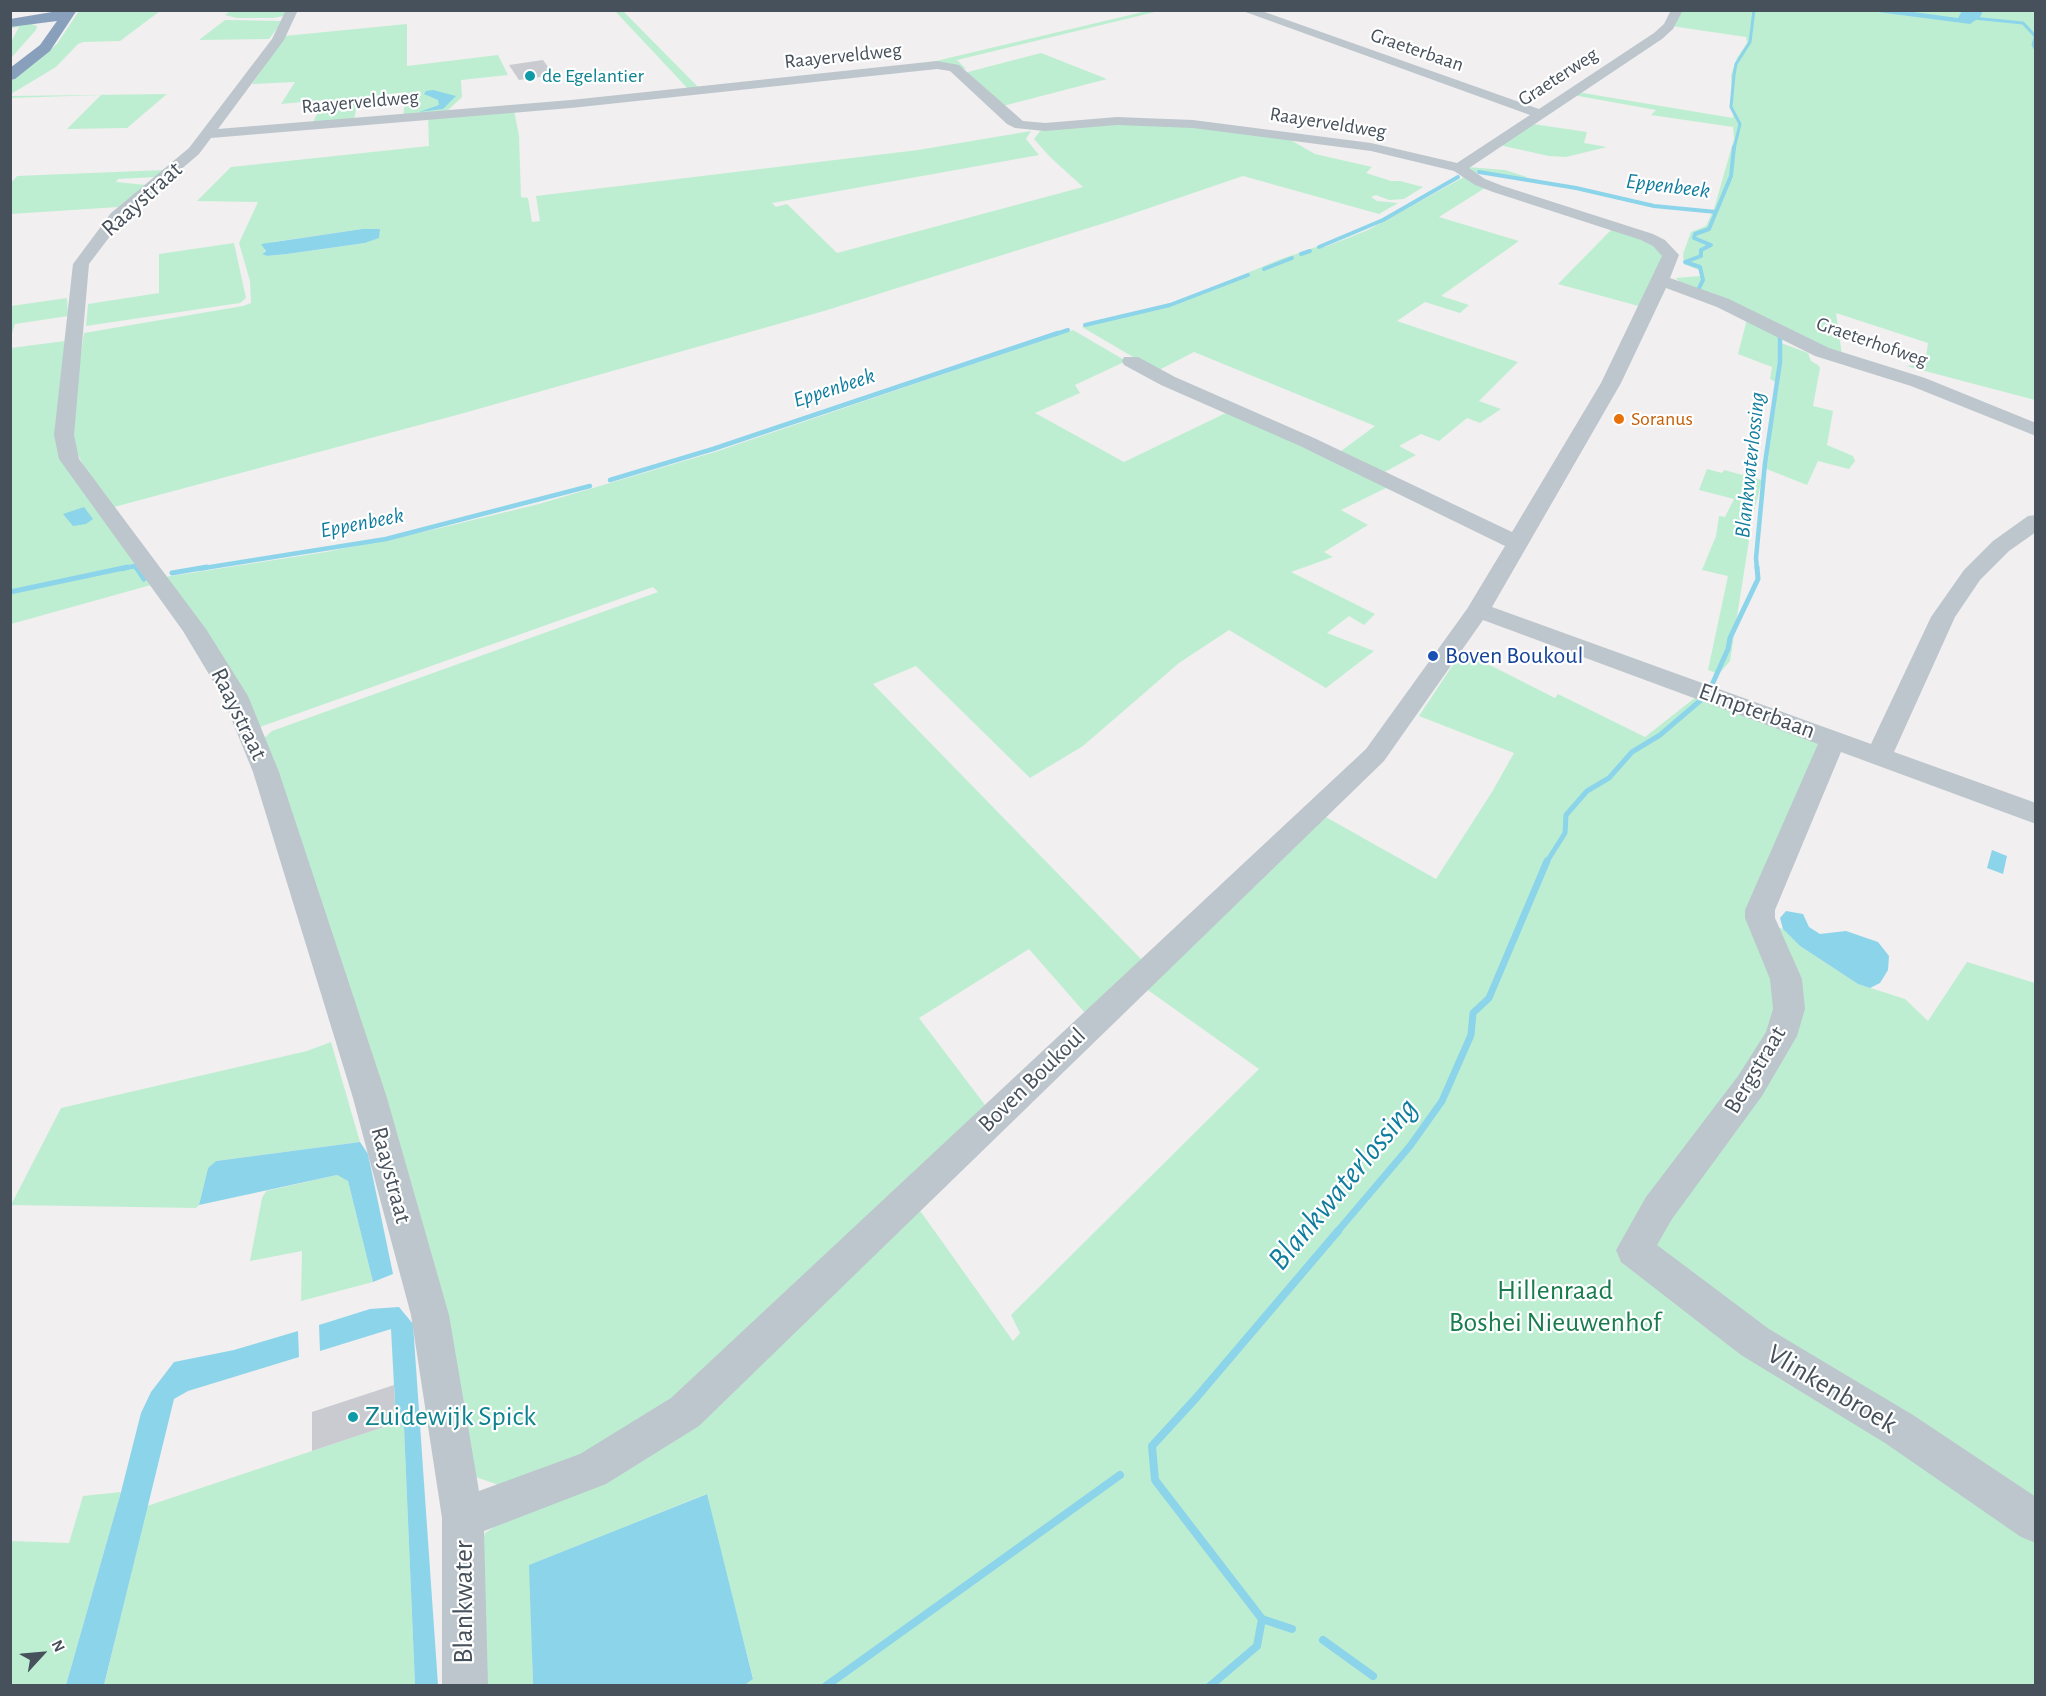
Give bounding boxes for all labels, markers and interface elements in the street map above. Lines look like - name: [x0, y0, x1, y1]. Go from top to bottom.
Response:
- street label: Graeterbaan: [1367, 23, 1467, 77]
- street label: Raayerveldweg: [783, 38, 903, 74]
- street label: Graeterweg: [1514, 42, 1602, 112]
- place label: de Egelantier: [542, 64, 644, 88]
- marker: de Egelantier: [523, 69, 537, 83]
- street label: Raayerveldweg: [300, 85, 420, 119]
- street label: Raayerveldweg: [1268, 102, 1388, 144]
- street label: Raaystraat: [96, 155, 188, 243]
- water label: Eppenbeek: [1624, 168, 1712, 204]
- street label: Graeterhofweg: [1813, 312, 1931, 372]
- water label: Eppenbeek: [790, 362, 878, 414]
- water label: Blankwaterlossing: [1729, 391, 1771, 539]
- place label: Soranus: [1631, 407, 1693, 431]
- marker: Soranus: [1612, 412, 1626, 426]
- water label: Eppenbeek: [318, 502, 406, 544]
- place label: Boven Boukoul: [1445, 642, 1584, 670]
- marker: Boven Boukoul: [1426, 649, 1440, 663]
- street label: Raaystraat: [204, 663, 274, 765]
- street label: Elmpterbaan: [1695, 677, 1819, 745]
- street label: Bergstraat: [1718, 1021, 1792, 1119]
- street label: Boven Boukoul: [972, 1022, 1092, 1138]
- water label: Blankwaterlossing: [1260, 1090, 1426, 1278]
- street label: Raaystraat: [364, 1124, 418, 1226]
- park label: Hillenraad Boshei Nieuwenhof: [1449, 1274, 1661, 1340]
- street label: Vlinkenbroek: [1761, 1337, 1903, 1441]
- place label: Zuidewijk Spick: [365, 1400, 536, 1434]
- marker: Zuidewijk Spick: [346, 1410, 360, 1424]
- street label: Blankwater: [447, 1540, 481, 1664]
- north arrow: [12, 1624, 72, 1684]
- text: N: [49, 1638, 68, 1655]

